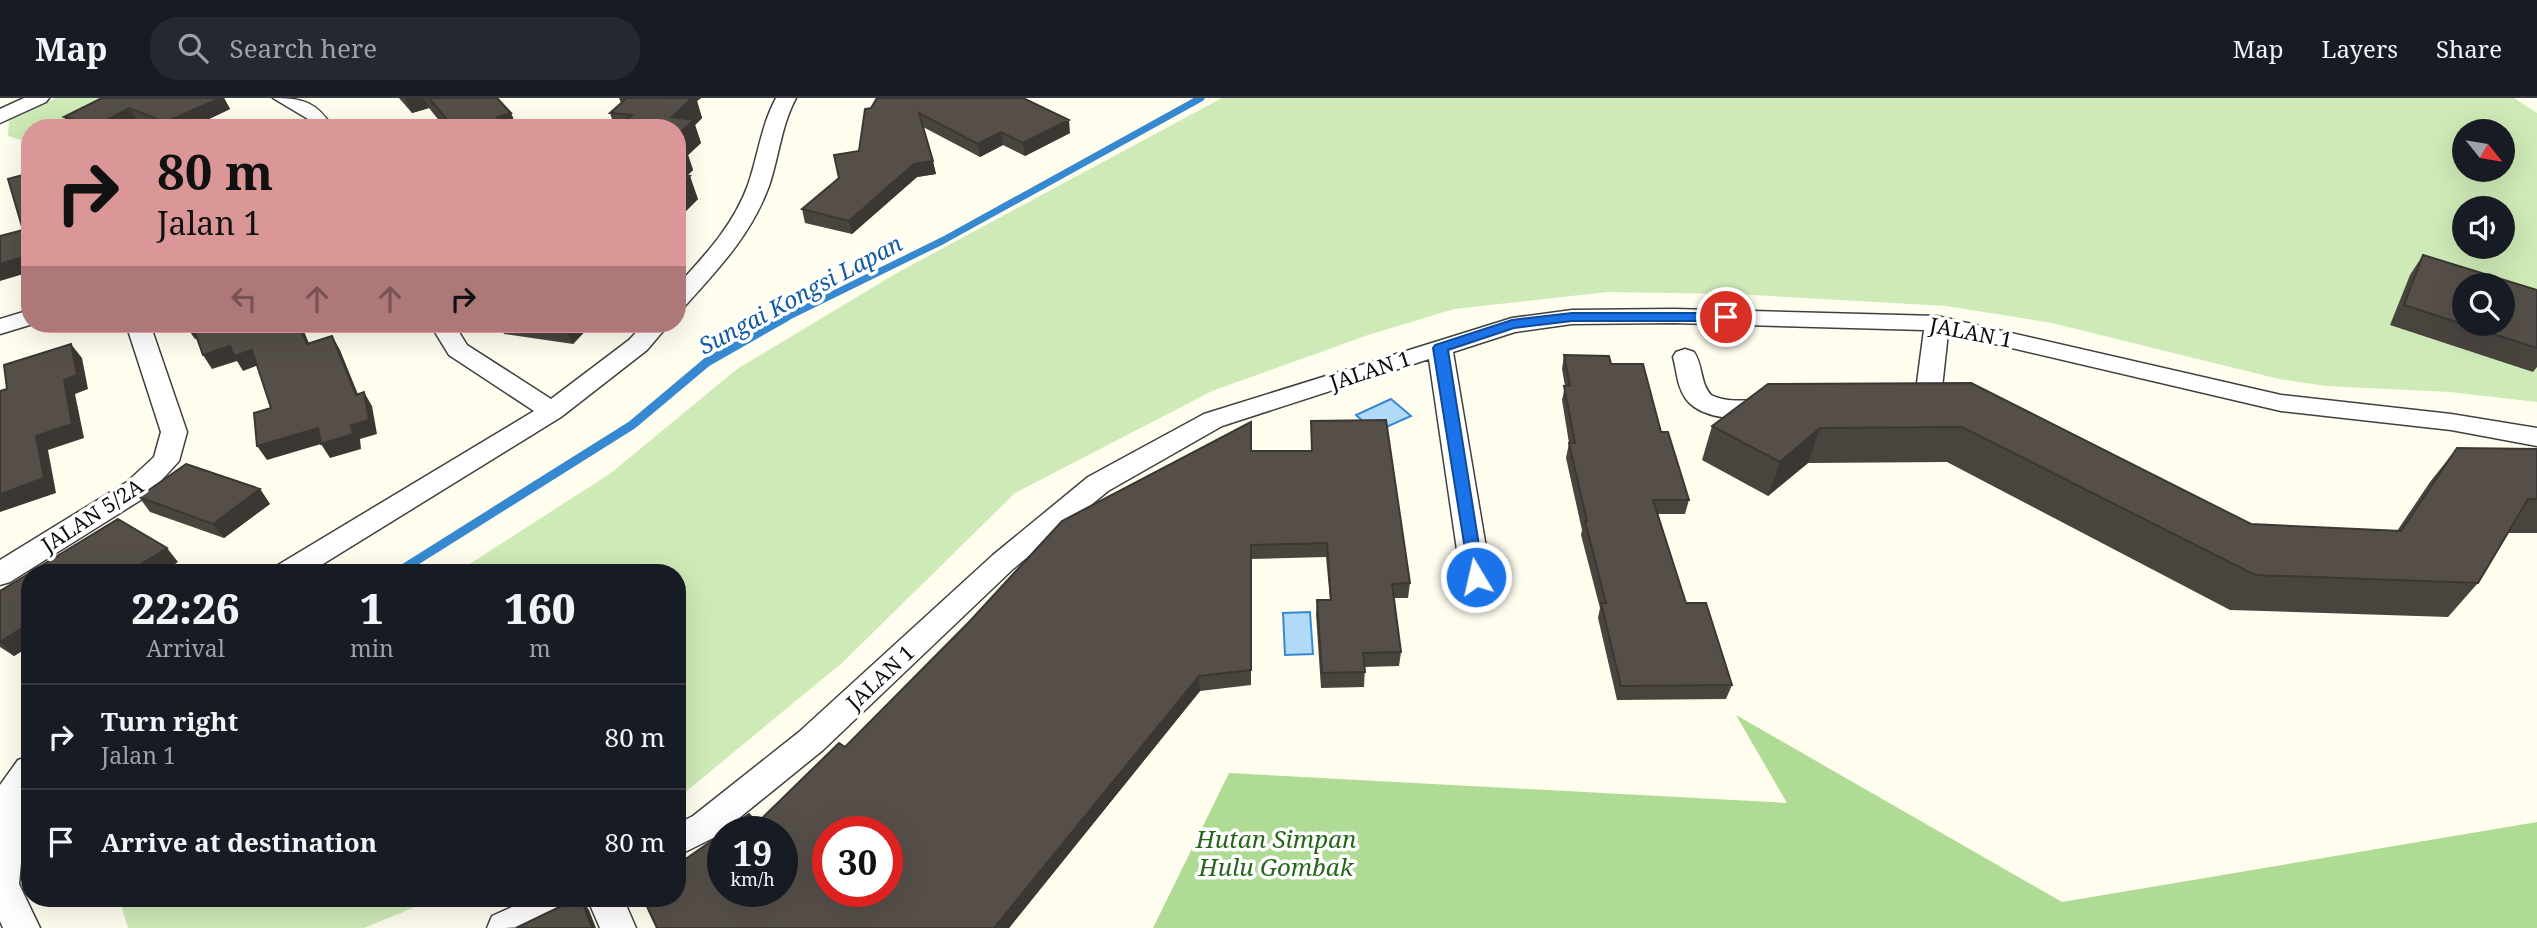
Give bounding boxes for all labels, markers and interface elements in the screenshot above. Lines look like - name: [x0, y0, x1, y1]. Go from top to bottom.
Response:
- search box: [150, 17, 640, 80]
- text: Map: [35, 26, 108, 71]
- icon: search: [174, 29, 212, 67]
- text: Search here: [230, 30, 377, 66]
- text: Map: [2233, 32, 2284, 65]
- text: Layers: [2322, 32, 2398, 65]
- text: Share: [2436, 32, 2502, 65]
- north arrow: [2452, 119, 2515, 182]
- map controls: [2452, 119, 2515, 336]
- text: 80 m: [157, 138, 273, 204]
- icon: right: [42, 147, 133, 238]
- button: sound: [2452, 196, 2515, 259]
- text: Jalan 1: [157, 201, 261, 244]
- water label: Sungai Kongsi Lapan: [693, 227, 908, 361]
- button: search: [2452, 273, 2515, 336]
- icon: left: [225, 280, 263, 318]
- icon: ahead: [298, 280, 336, 318]
- icon: ahead: [371, 280, 409, 318]
- icon: right: [444, 280, 482, 318]
- pin: [1696, 287, 1756, 347]
- icon: arrive: [1707, 298, 1745, 336]
- street label: JALAN 1: [1926, 310, 2015, 354]
- street label: JALAN 1: [1325, 344, 1414, 397]
- street label: JALAN 5/2A: [35, 472, 148, 559]
- position arrow: [1439, 540, 1513, 614]
- text: 22:26: [131, 579, 240, 636]
- text: 1: [360, 579, 384, 636]
- text: 160: [504, 579, 576, 636]
- text: Arrival: [146, 632, 225, 664]
- text: min: [350, 632, 394, 664]
- text: m: [529, 632, 551, 664]
- street label: JALAN 1: [839, 638, 920, 716]
- text: Turn right: [101, 703, 238, 739]
- icon: right: [42, 718, 80, 756]
- text: 80 m: [605, 719, 665, 755]
- text: Jalan 1: [101, 739, 176, 771]
- speed limit sign: 30: [812, 816, 903, 907]
- park label: Hutan Simpan Hulu Gombak: [1195, 822, 1356, 883]
- icon: arrive: [42, 823, 80, 861]
- text: Arrive at destination: [101, 824, 377, 860]
- text: 80 m: [605, 824, 665, 860]
- text: 19: [733, 829, 772, 876]
- text: km/h: [730, 867, 775, 891]

